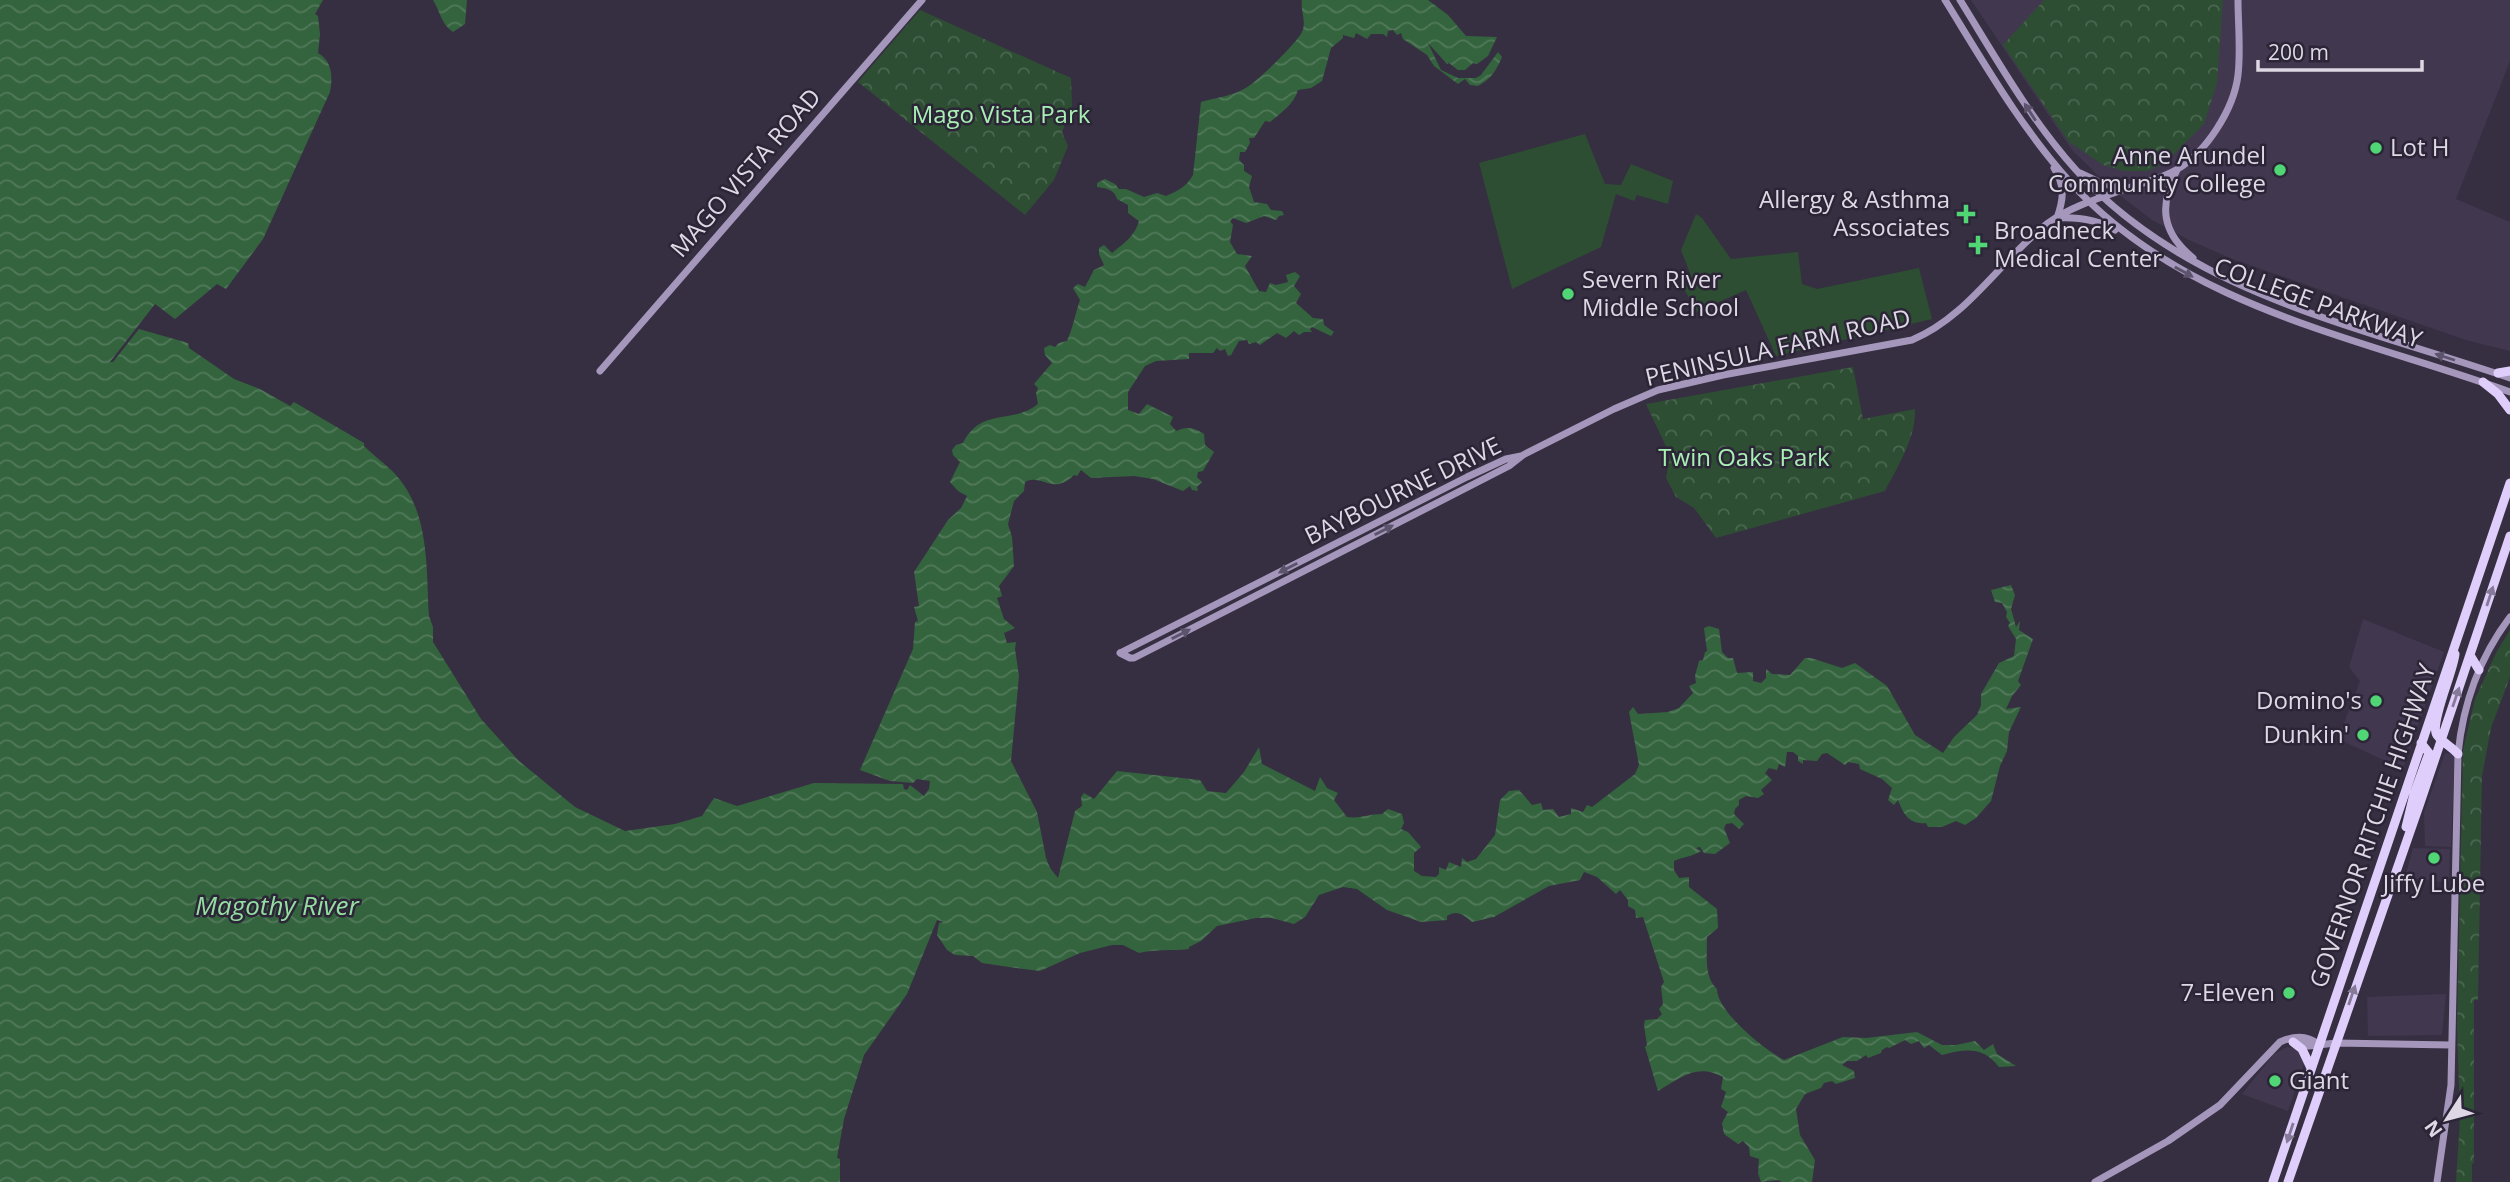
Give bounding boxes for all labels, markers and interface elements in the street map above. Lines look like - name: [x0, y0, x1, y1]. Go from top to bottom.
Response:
- scale bar: [2258, 28, 2422, 72]
- text: 200 m: [2268, 38, 2329, 66]
- street label: MAGO VISTA ROAD: [662, 80, 828, 264]
- park label: Mago Vista Park: [912, 97, 1091, 130]
- one-way arrow: [2024, 102, 2037, 122]
- place label: Lot H: [2390, 130, 2449, 163]
- place label: Anne Arundel Community College: [2048, 138, 2266, 199]
- marker: Lot H: [2368, 140, 2384, 156]
- marker: Anne Arundel Community College: [2272, 162, 2288, 178]
- place label: Allergy & Asthma Associates: [1759, 182, 1950, 243]
- marker: Allergy & Asthma Associates: [1956, 204, 1976, 224]
- place label: Broadneck Medical Center: [1994, 213, 2162, 274]
- marker: Broadneck Medical Center: [1968, 235, 1988, 255]
- street label: COLLEGE PARKWAY: [2210, 249, 2428, 355]
- place label: Severn River Middle School: [1582, 262, 1739, 323]
- one-way arrow: [2174, 266, 2193, 278]
- marker: Severn River Middle School: [1560, 286, 1576, 302]
- street label: PENINSULA FARM ROAD: [1642, 300, 1914, 393]
- one-way arrow: [2434, 351, 2455, 361]
- street label: BAYBOURNE DRIVE: [1299, 428, 1506, 552]
- park label: Twin Oaks Park: [1658, 440, 1830, 473]
- one-way arrow: [1374, 525, 1394, 537]
- one-way arrow: [1278, 562, 1298, 574]
- one-way arrow: [2485, 585, 2496, 606]
- one-way arrow: [1171, 628, 1191, 640]
- street label: GOVERNOR RITCHIE HIGHWAY: [2301, 659, 2443, 992]
- place label: Domino's: [2256, 683, 2362, 716]
- one-way arrow: [2451, 687, 2462, 708]
- marker: Domino's: [2368, 693, 2384, 709]
- place label: Dunkin': [2264, 717, 2349, 750]
- marker: Dunkin': [2355, 727, 2371, 743]
- marker: Jiffy Lube: [2426, 850, 2442, 866]
- place label: Jiffy Lube: [2381, 866, 2485, 899]
- water label: Magothy River: [195, 887, 360, 923]
- place label: 7-Eleven: [2181, 975, 2275, 1008]
- marker: 7-Eleven: [2281, 985, 2297, 1001]
- one-way arrow: [2347, 985, 2358, 1006]
- place label: Giant: [2289, 1063, 2349, 1096]
- marker: Giant: [2267, 1073, 2283, 1089]
- north arrow: [2412, 1084, 2482, 1154]
- text: N: [2418, 1115, 2448, 1143]
- one-way arrow: [2284, 1122, 2294, 1143]

